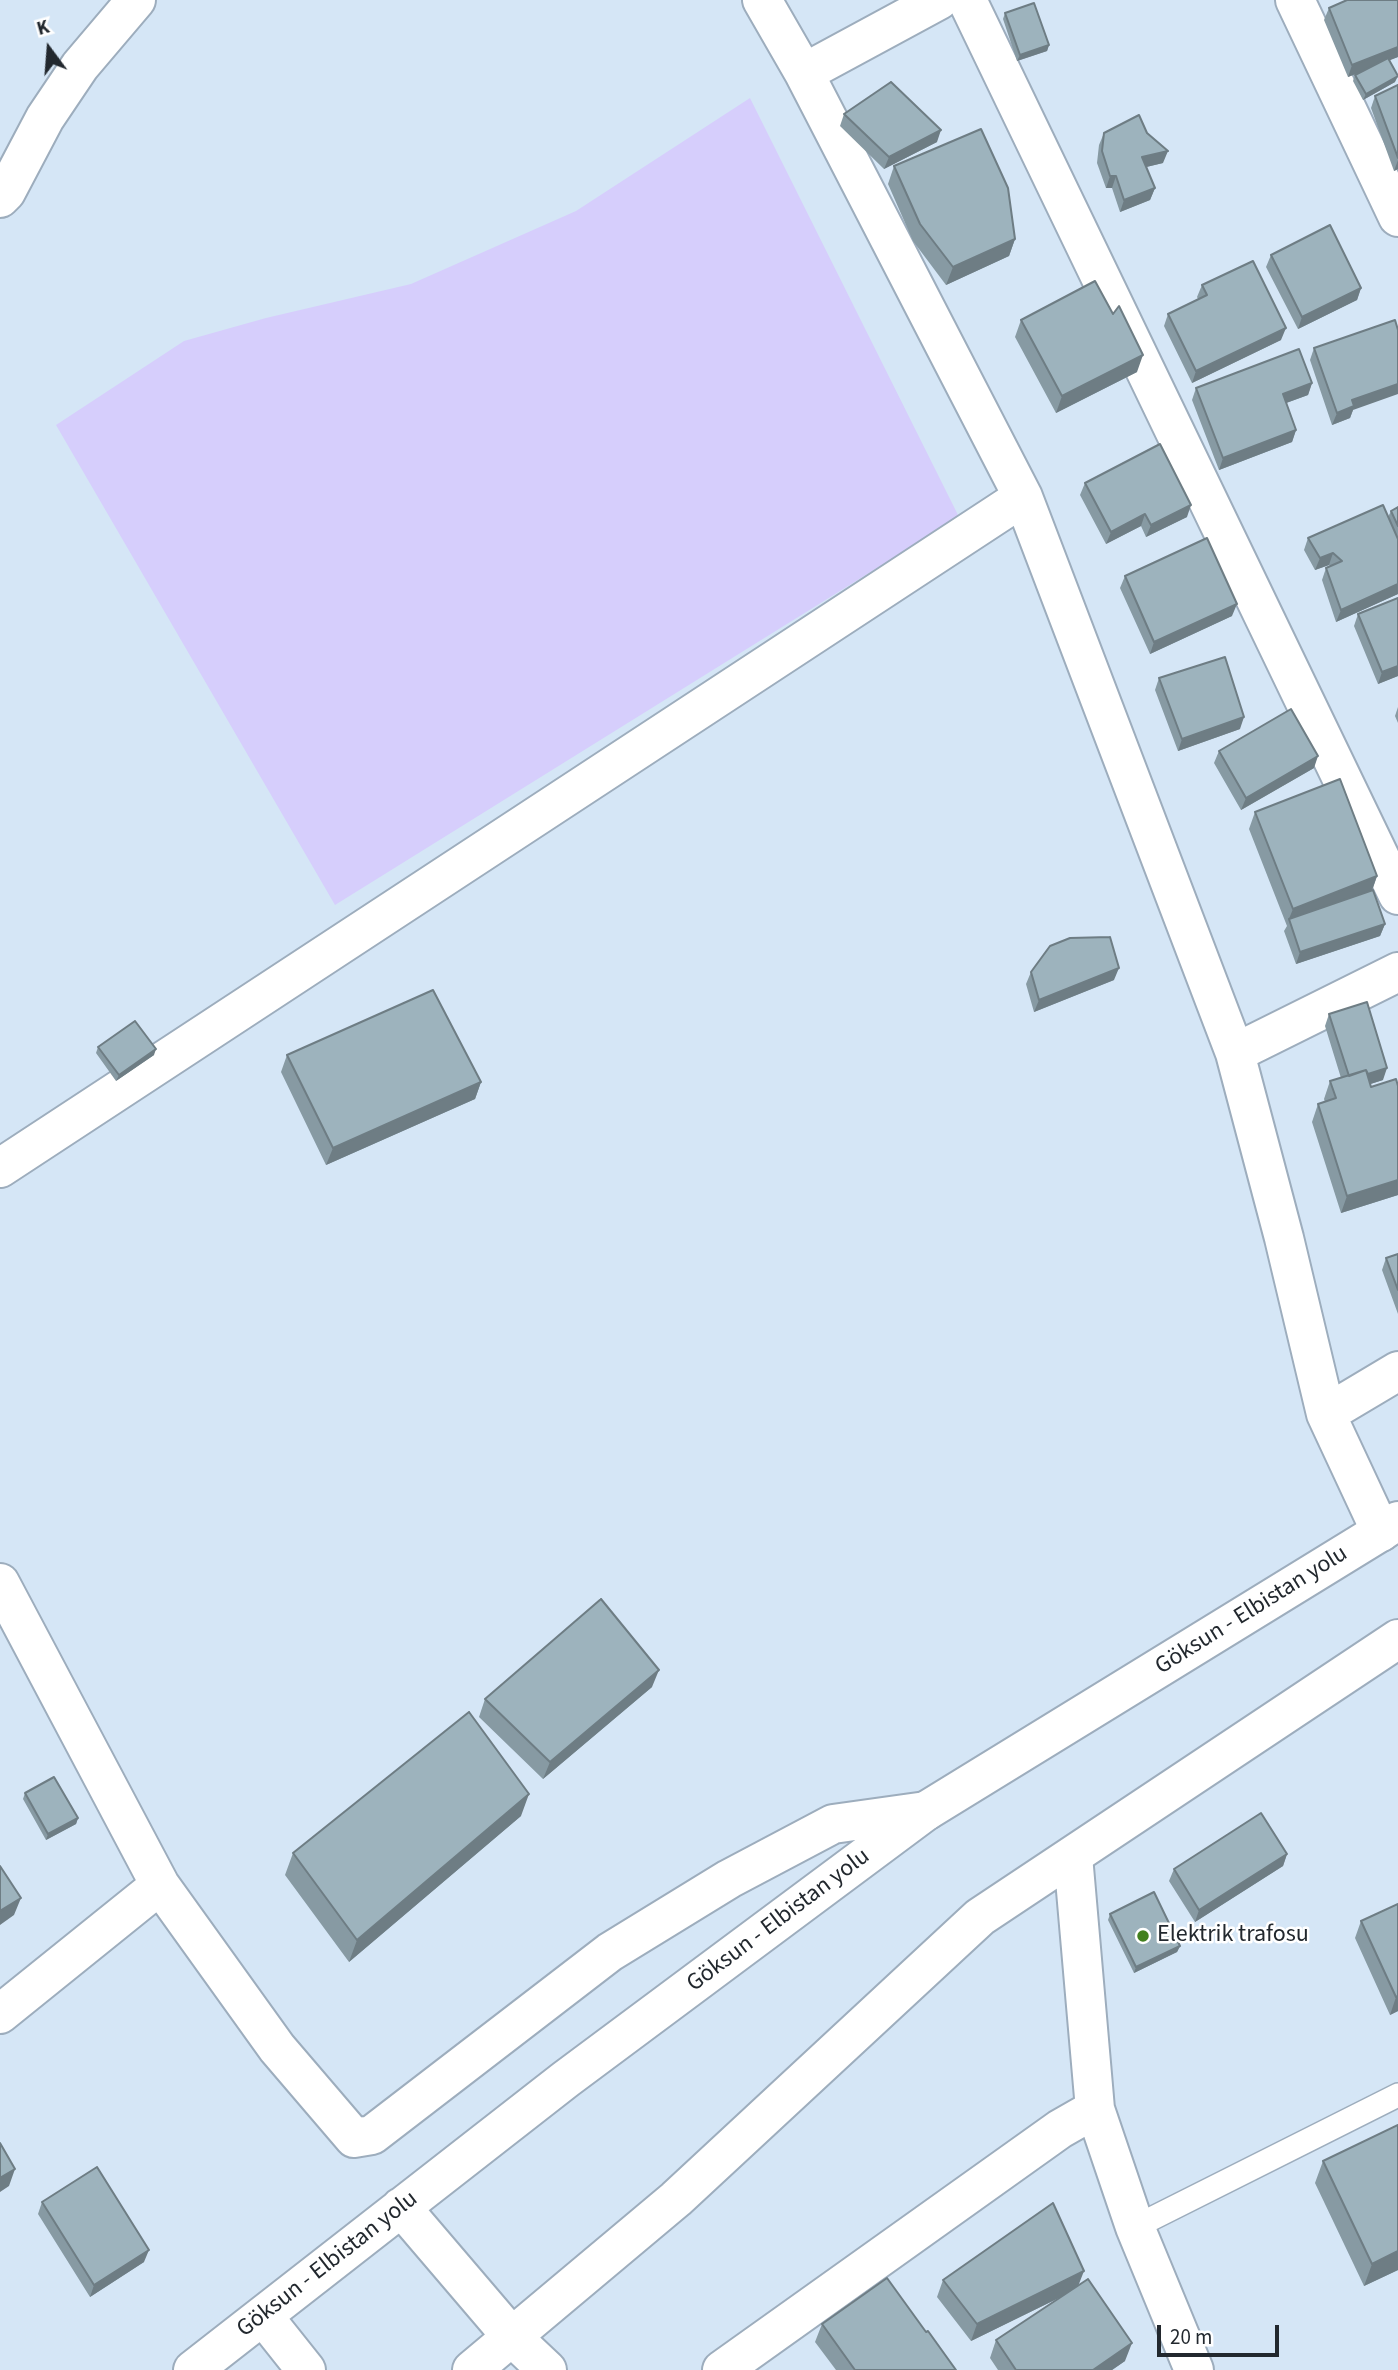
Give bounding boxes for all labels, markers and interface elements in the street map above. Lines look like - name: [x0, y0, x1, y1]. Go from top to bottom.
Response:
- north arrow: [14, 14, 84, 84]
- text: K: [34, 14, 52, 43]
- street label: Göksun - Elbistan yolu: [1150, 1540, 1354, 1682]
- street label: Göksun - Elbistan yolu: [682, 1843, 876, 1999]
- place label: Elektrik trafosu: [1157, 1922, 1309, 1950]
- marker: Elektrik trafosu: [1135, 1928, 1151, 1944]
- street label: Göksun - Elbistan yolu: [232, 2185, 424, 2345]
- scale bar: [1160, 2310, 1282, 2354]
- text: 20 m: [1170, 2322, 1212, 2352]

